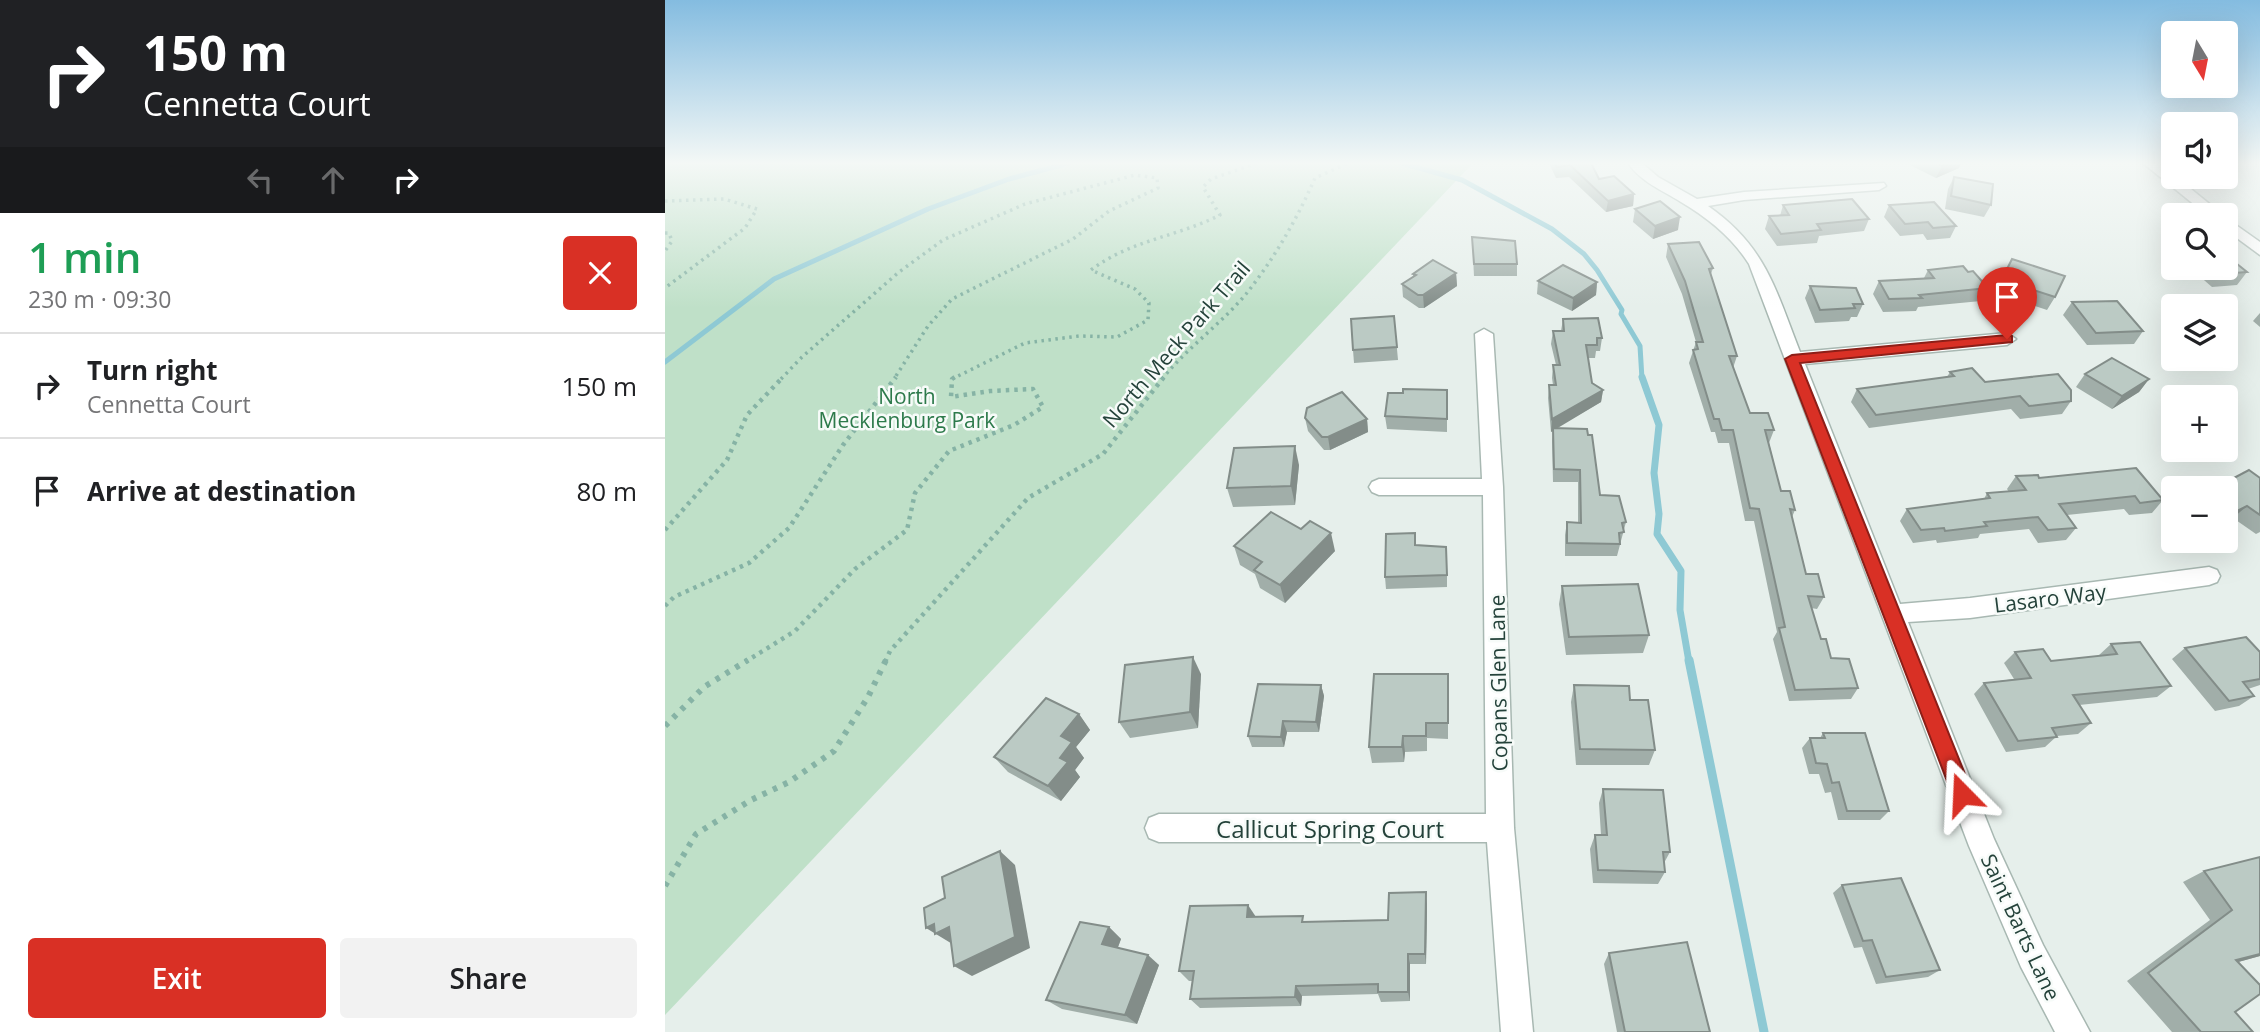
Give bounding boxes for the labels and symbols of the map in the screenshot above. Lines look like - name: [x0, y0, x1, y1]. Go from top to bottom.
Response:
- north arrow: [2161, 21, 2238, 98]
- street label: North Meck Park Trail: [1096, 255, 1256, 433]
- pin: [1977, 267, 2037, 339]
- park label: North Mecklenburg Park: [819, 382, 995, 434]
- street label: Lasaro Way: [1992, 577, 2108, 619]
- street label: Copans Glen Lane: [1482, 594, 1514, 772]
- position arrow: [1925, 757, 1999, 831]
- street label: Callicut Spring Court: [1216, 812, 1444, 845]
- street label: Saint Barts Lane: [1975, 849, 2067, 1005]

